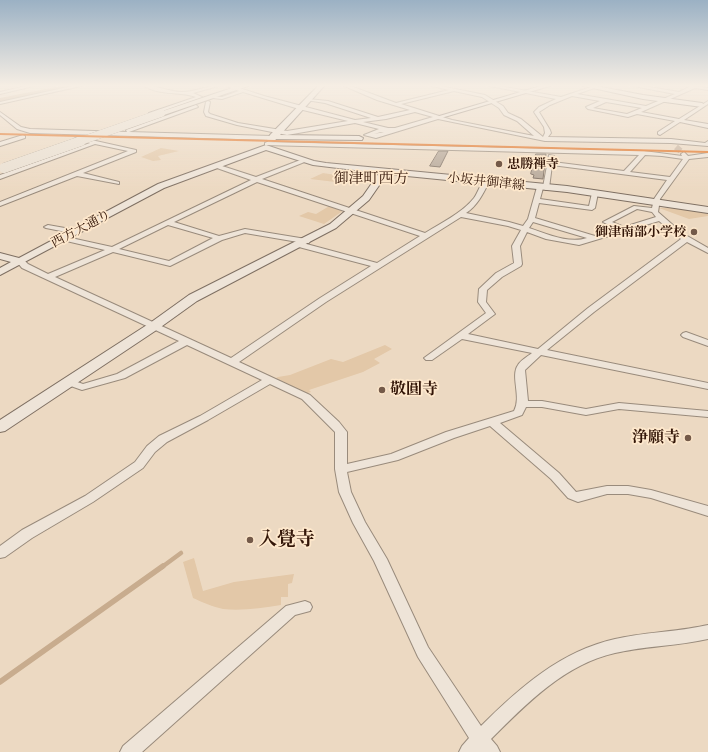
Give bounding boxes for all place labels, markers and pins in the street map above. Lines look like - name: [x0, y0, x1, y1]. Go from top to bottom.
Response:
- place label: 忠勝禅寺: [507, 156, 559, 172]
- marker: 忠勝禅寺: [494, 159, 504, 169]
- place label: 御津南部小学校: [595, 224, 686, 240]
- marker: 御津南部小学校: [689, 227, 699, 237]
- place label: 敬圓寺: [390, 380, 438, 400]
- marker: 敬圓寺: [377, 385, 387, 395]
- place label: 浄願寺: [632, 428, 680, 448]
- marker: 浄願寺: [683, 433, 693, 443]
- place label: 入覺寺: [258, 529, 315, 551]
- marker: 入覺寺: [245, 535, 255, 545]

